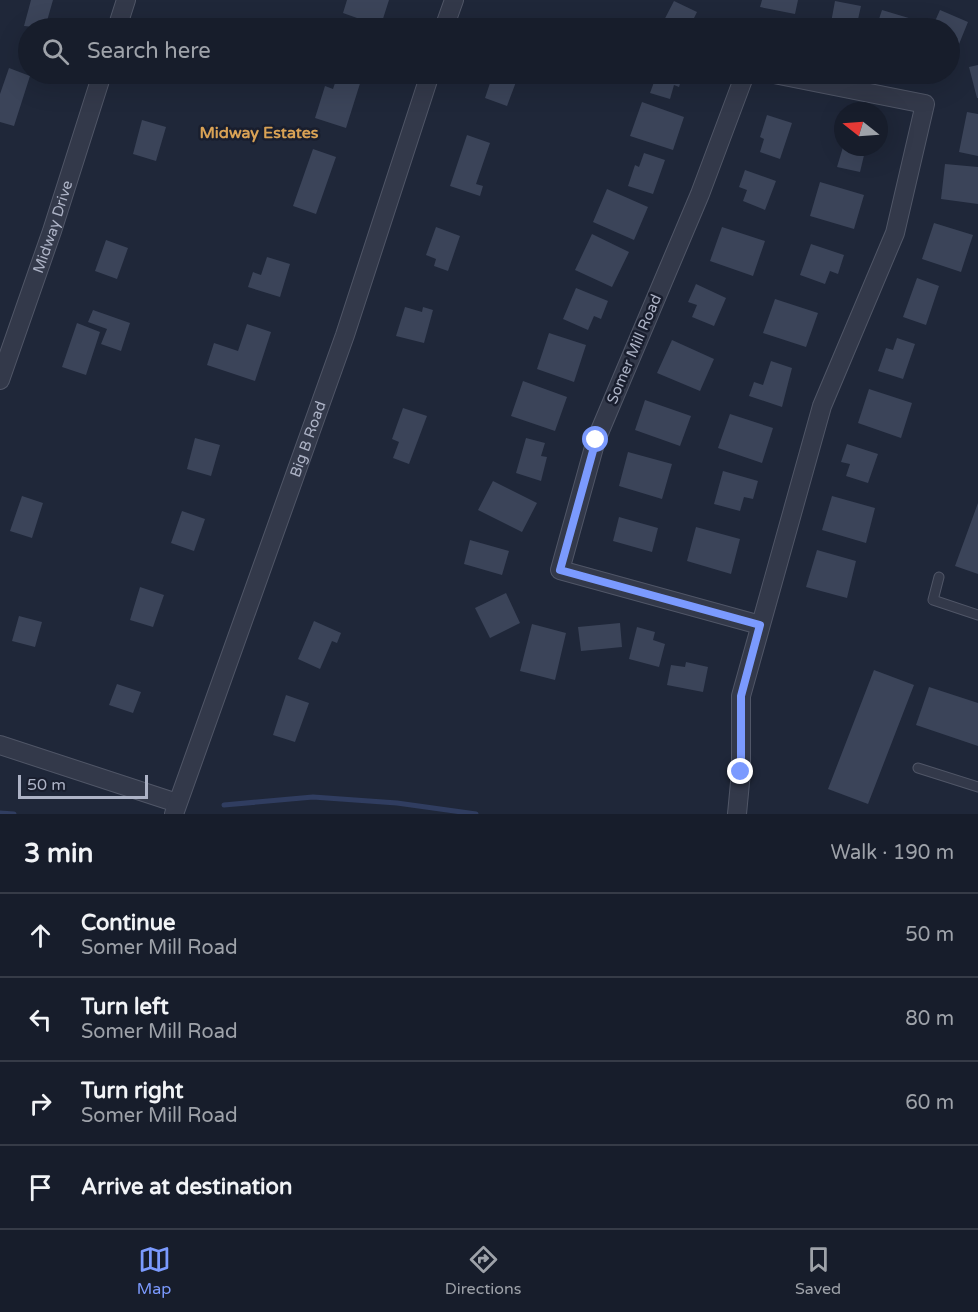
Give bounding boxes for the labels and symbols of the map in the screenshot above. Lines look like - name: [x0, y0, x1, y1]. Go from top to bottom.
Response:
- north arrow: [834, 102, 888, 156]
- district label: Midway Estates: [200, 123, 319, 143]
- street label: Midway Drive: [29, 178, 77, 276]
- street label: Somer Mill Road: [603, 291, 665, 407]
- street label: Big B Road: [286, 399, 330, 480]
- route start: [582, 426, 608, 452]
- route end: [727, 758, 753, 784]
- scale bar: [18, 772, 148, 800]

